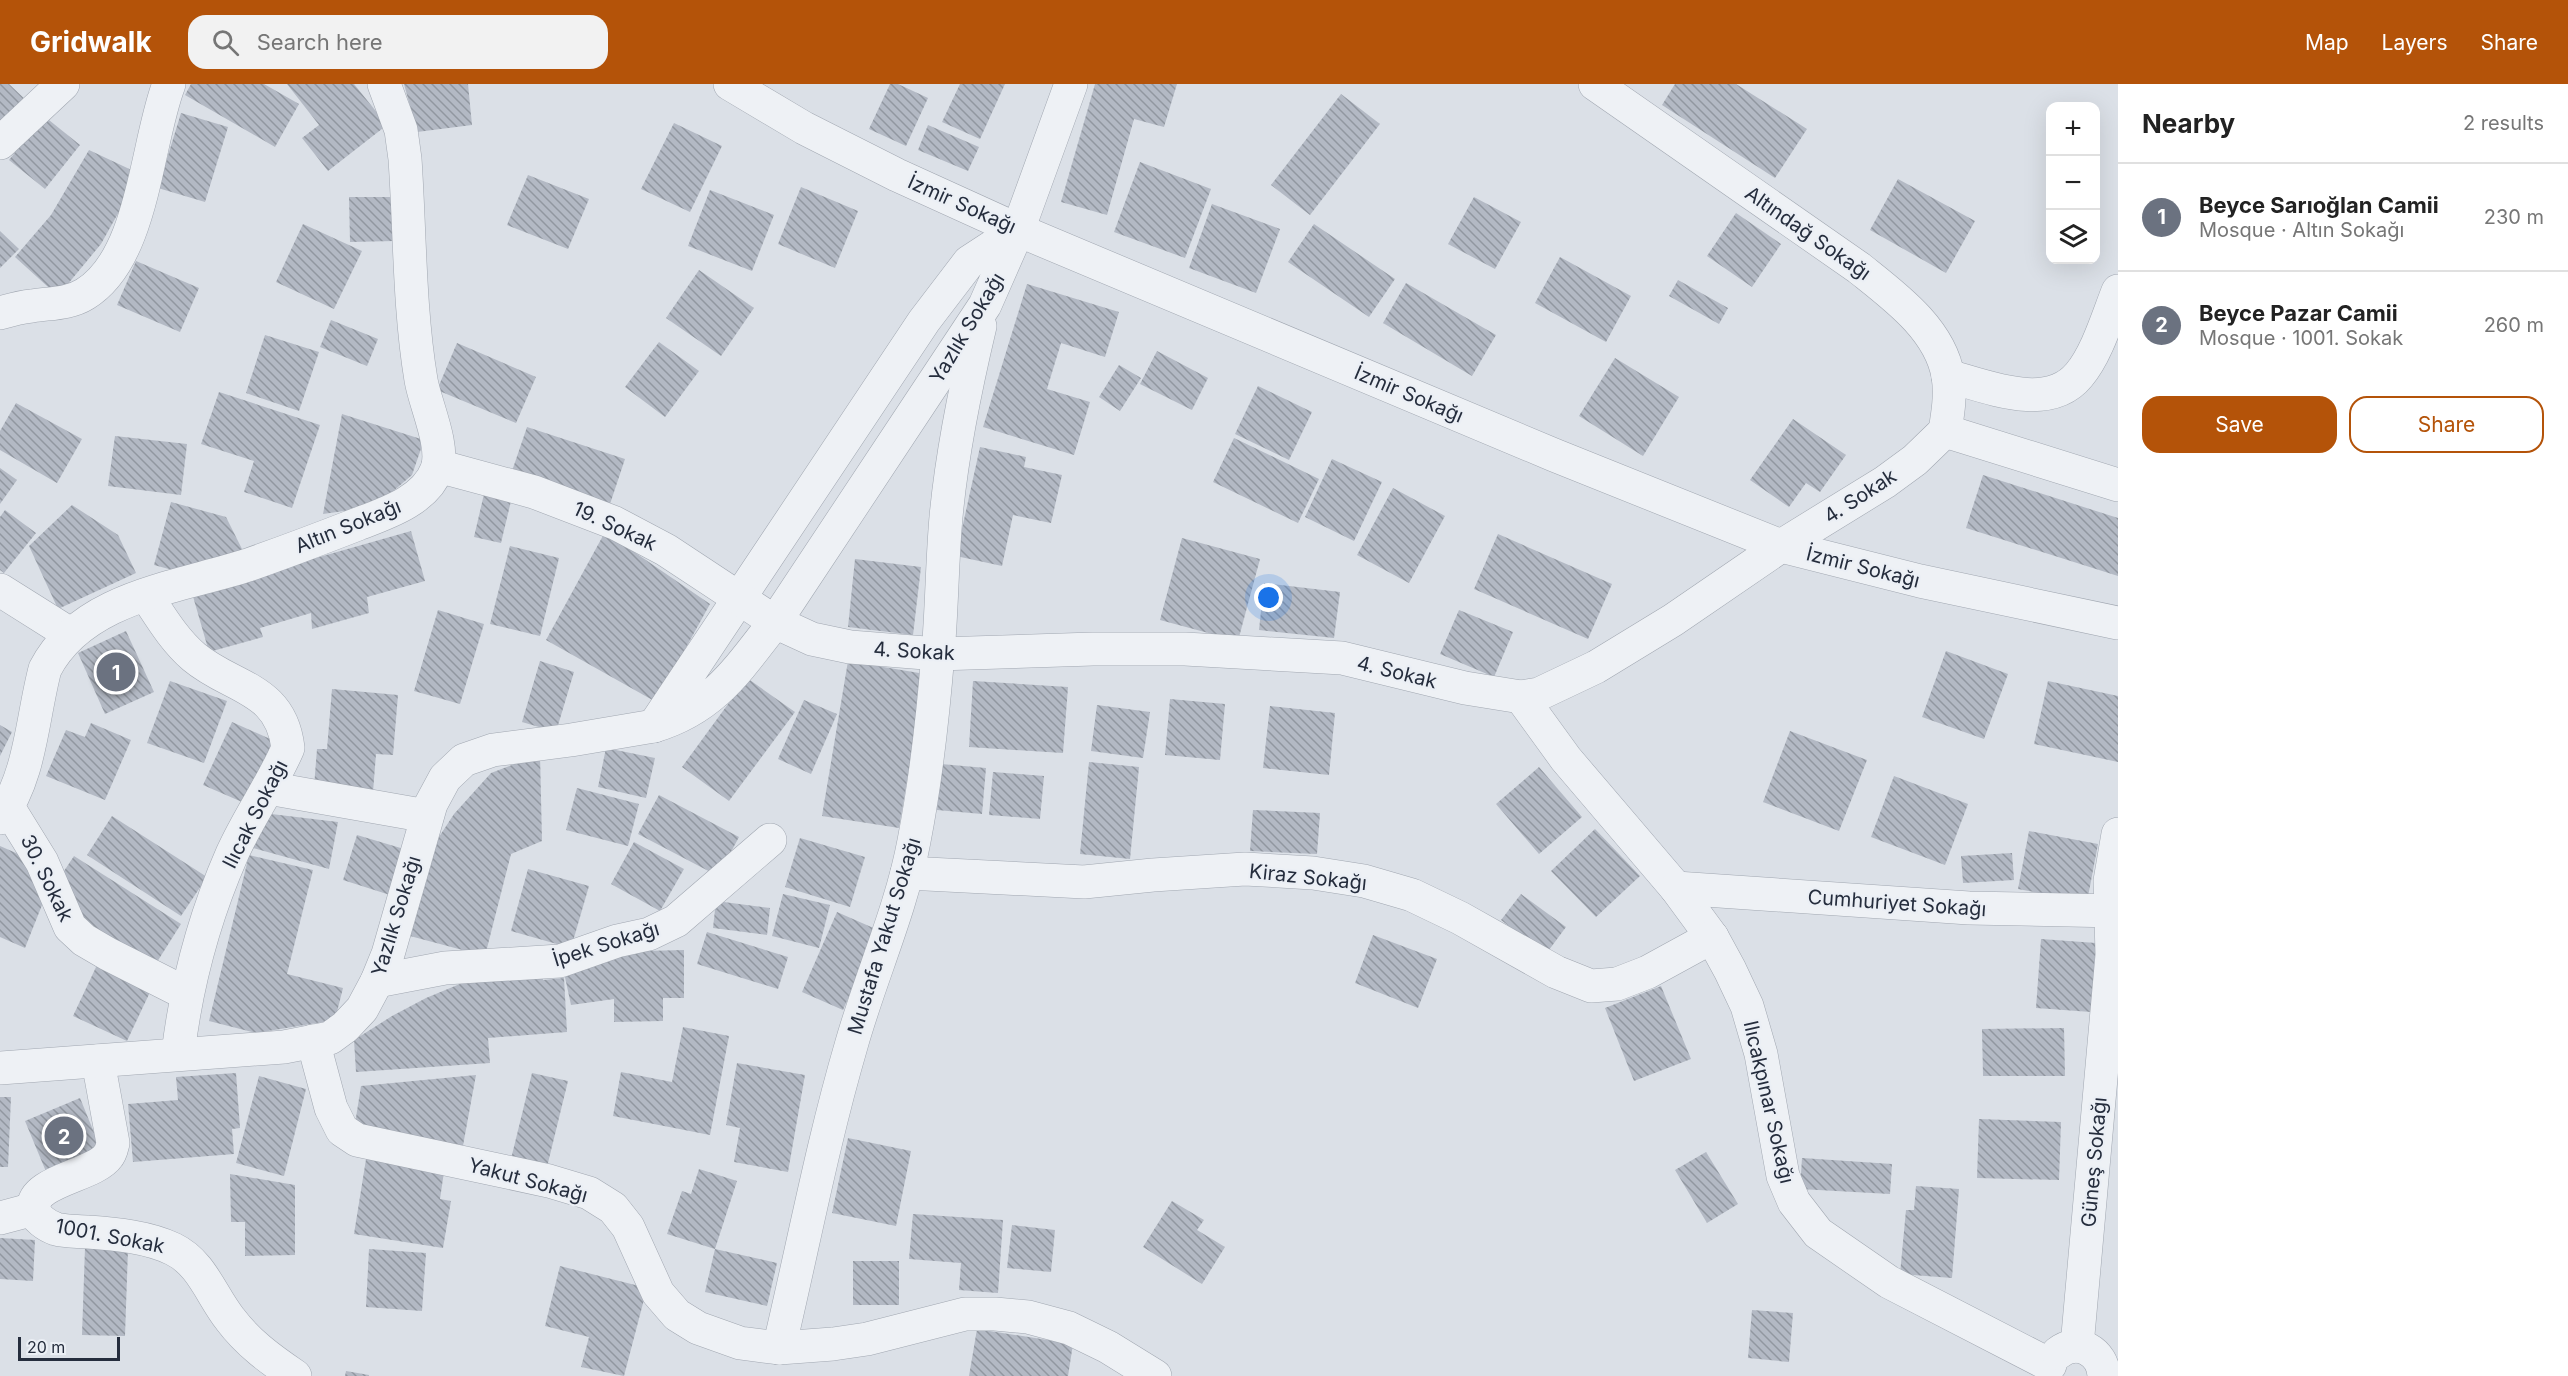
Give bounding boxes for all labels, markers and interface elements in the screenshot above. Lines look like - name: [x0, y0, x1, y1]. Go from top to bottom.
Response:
- search box: [188, 15, 608, 69]
- text: Gridwalk: [30, 25, 152, 59]
- icon: search: [209, 26, 242, 59]
- text: Search here: [257, 29, 382, 55]
- text: Map: [2305, 30, 2349, 55]
- text: Layers: [2382, 30, 2448, 55]
- text: Share: [2481, 30, 2538, 55]
- map controls: [2046, 102, 2100, 264]
- button: +: [2046, 102, 2100, 156]
- text: Nearby: [2142, 108, 2235, 139]
- text: 2 results: [2463, 111, 2544, 135]
- button: −: [2046, 156, 2100, 210]
- street label: İzmir Sokağı: [904, 169, 1020, 239]
- street label: Altındağ Sokağı: [1741, 181, 1875, 285]
- text: Beyce Sarıoğlan Camii: [2199, 192, 2439, 218]
- text: 1: [2157, 205, 2166, 229]
- text: 230 m: [2484, 205, 2544, 229]
- button: layers: [2046, 210, 2100, 264]
- text: Mosque · Altın Sokağı: [2199, 218, 2404, 242]
- street label: Yazlık Sokağı: [925, 268, 1009, 388]
- text: Beyce Pazar Camii: [2199, 300, 2398, 326]
- text: 2: [2155, 313, 2168, 337]
- text: 260 m: [2484, 313, 2544, 337]
- text: Mosque · 1001. Sokak: [2199, 326, 2403, 350]
- street label: İzmir Sokağı: [1351, 359, 1468, 428]
- button: Save: [2142, 396, 2337, 453]
- button: Share: [2349, 396, 2544, 453]
- street label: 4. Sokak: [1819, 464, 1901, 528]
- street label: Altın Sokağı: [292, 494, 404, 558]
- street label: 19. Sokak: [569, 496, 661, 556]
- street label: İzmir Sokağı: [1804, 540, 1922, 593]
- your location: [1254, 583, 1283, 612]
- street label: 4. Sokak: [873, 637, 955, 665]
- pin: 1: [96, 650, 136, 694]
- street label: 4. Sokak: [1354, 650, 1440, 694]
- street label: Ilıcak Sokağı: [217, 756, 293, 872]
- street label: 30. Sokak: [16, 831, 78, 925]
- street label: Mustafa Yakut Sokağı: [843, 835, 925, 1037]
- street label: Yazlık Sokağı: [366, 853, 426, 979]
- street label: Kiraz Sokağı: [1248, 859, 1368, 895]
- street label: Cumhuriyet Sokağı: [1807, 885, 1987, 921]
- street label: İpek Sokağı: [550, 915, 662, 972]
- street label: Ilıcakpınar Sokağı: [1739, 1018, 1799, 1186]
- street label: Güneş Sokağı: [2076, 1096, 2112, 1228]
- pin: 2: [44, 1114, 84, 1158]
- street label: Yakut Sokağı: [466, 1153, 590, 1207]
- street label: 1001. Sokak: [53, 1214, 167, 1258]
- scale bar: [18, 1334, 120, 1362]
- text: 20 m: [27, 1337, 65, 1357]

